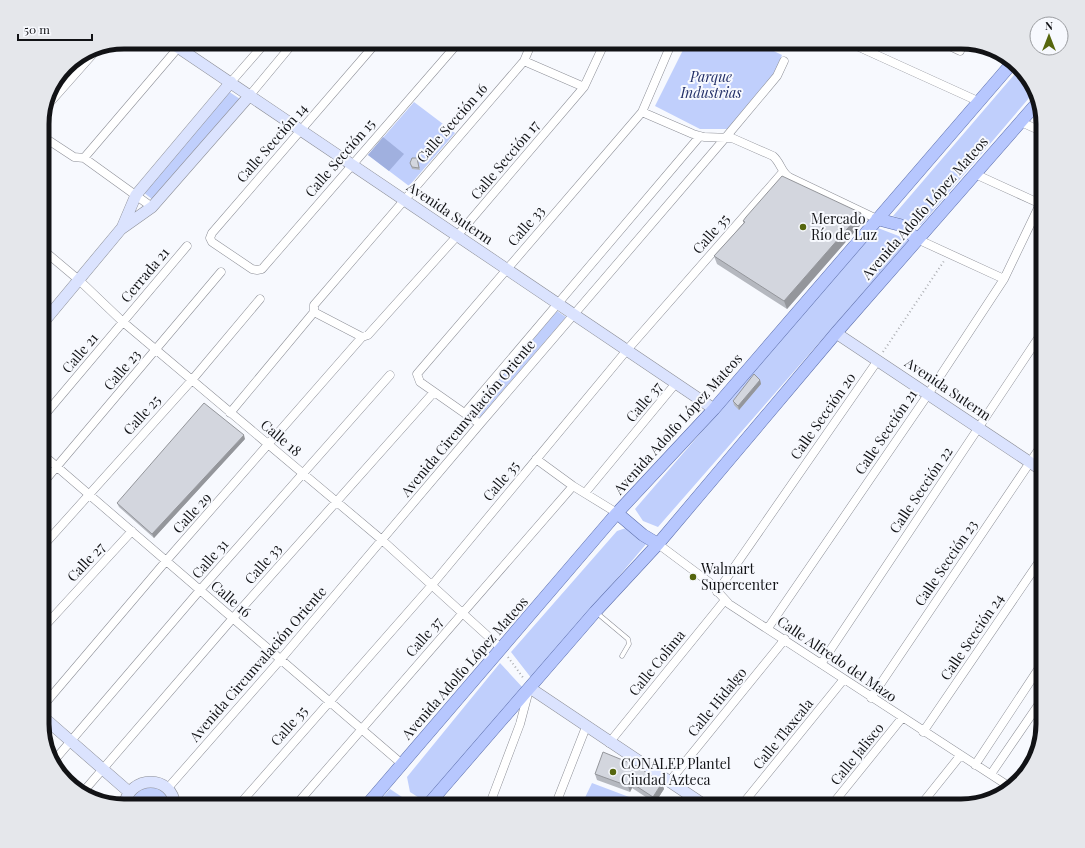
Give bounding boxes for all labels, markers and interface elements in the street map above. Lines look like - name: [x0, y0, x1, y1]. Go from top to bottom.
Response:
- scale bar: [18, 16, 92, 42]
- north arrow: [1029, 16, 1069, 56]
- text: N: [1045, 18, 1053, 33]
- text: 50 m: [24, 21, 50, 37]
- park label: Parque Industrias: [679, 67, 742, 102]
- street label: Calle Sección 16: [412, 79, 491, 166]
- street label: Calle Sección 14: [232, 99, 311, 186]
- street label: Calle Sección 15: [300, 114, 379, 201]
- street label: Calle Sección 17: [466, 116, 544, 203]
- street label: Avenida Adolfo López Mateos: [857, 132, 992, 284]
- street label: Avenida Suterm: [403, 176, 497, 249]
- street label: Calle 33: [503, 201, 548, 250]
- place label: Mercado Río de Luz: [811, 209, 877, 244]
- street label: Calle 35: [688, 210, 733, 258]
- marker: Mercado Río de Luz: [798, 222, 808, 232]
- street label: Cerrada 21: [116, 243, 173, 306]
- street label: Calle 21: [57, 329, 102, 377]
- street label: Avenida Circunvalación Oriente: [396, 335, 539, 501]
- street label: Calle 23: [99, 345, 144, 394]
- street label: Avenida Adolfo López Mateos: [609, 349, 746, 499]
- street label: Avenida Suterm: [901, 352, 995, 425]
- street label: Calle Sección 20: [786, 368, 860, 463]
- street label: Calle 37: [621, 377, 666, 426]
- street label: Calle Sección 21: [850, 385, 921, 478]
- street label: Calle 25: [119, 390, 165, 439]
- street label: Calle 18: [257, 415, 306, 460]
- street label: Calle Sección 22: [885, 443, 957, 537]
- street label: Calle 35: [478, 456, 523, 505]
- street label: Calle 29: [168, 488, 215, 537]
- street label: Calle Sección 23: [910, 516, 981, 609]
- street label: Calle 31: [187, 535, 232, 582]
- street label: Calle 27: [63, 538, 109, 585]
- street label: Calle 33: [240, 539, 285, 588]
- place label: Walmart Supercenter: [700, 559, 779, 594]
- marker: Walmart Supercenter: [688, 572, 698, 582]
- street label: Calle 16: [207, 576, 255, 621]
- street label: Avenida Circunvalación Oriente: [184, 582, 330, 746]
- street label: Calle Sección 24: [936, 590, 1008, 684]
- street label: Avenida Adolfo López Mateos: [397, 592, 532, 744]
- street label: Calle Alfredo del Mazo: [774, 611, 901, 706]
- street label: Calle 37: [401, 612, 446, 661]
- street label: Calle Colima: [624, 626, 689, 700]
- street label: Calle Hidalgo: [683, 663, 751, 740]
- street label: Calle Tlaxcala: [748, 694, 817, 773]
- street label: Calle 35: [266, 702, 311, 750]
- street label: Calle Jalisco: [826, 718, 888, 789]
- place label: CONALEP Plantel Ciudad Azteca: [621, 754, 731, 789]
- marker: CONALEP Plantel Ciudad Azteca: [608, 767, 618, 777]

